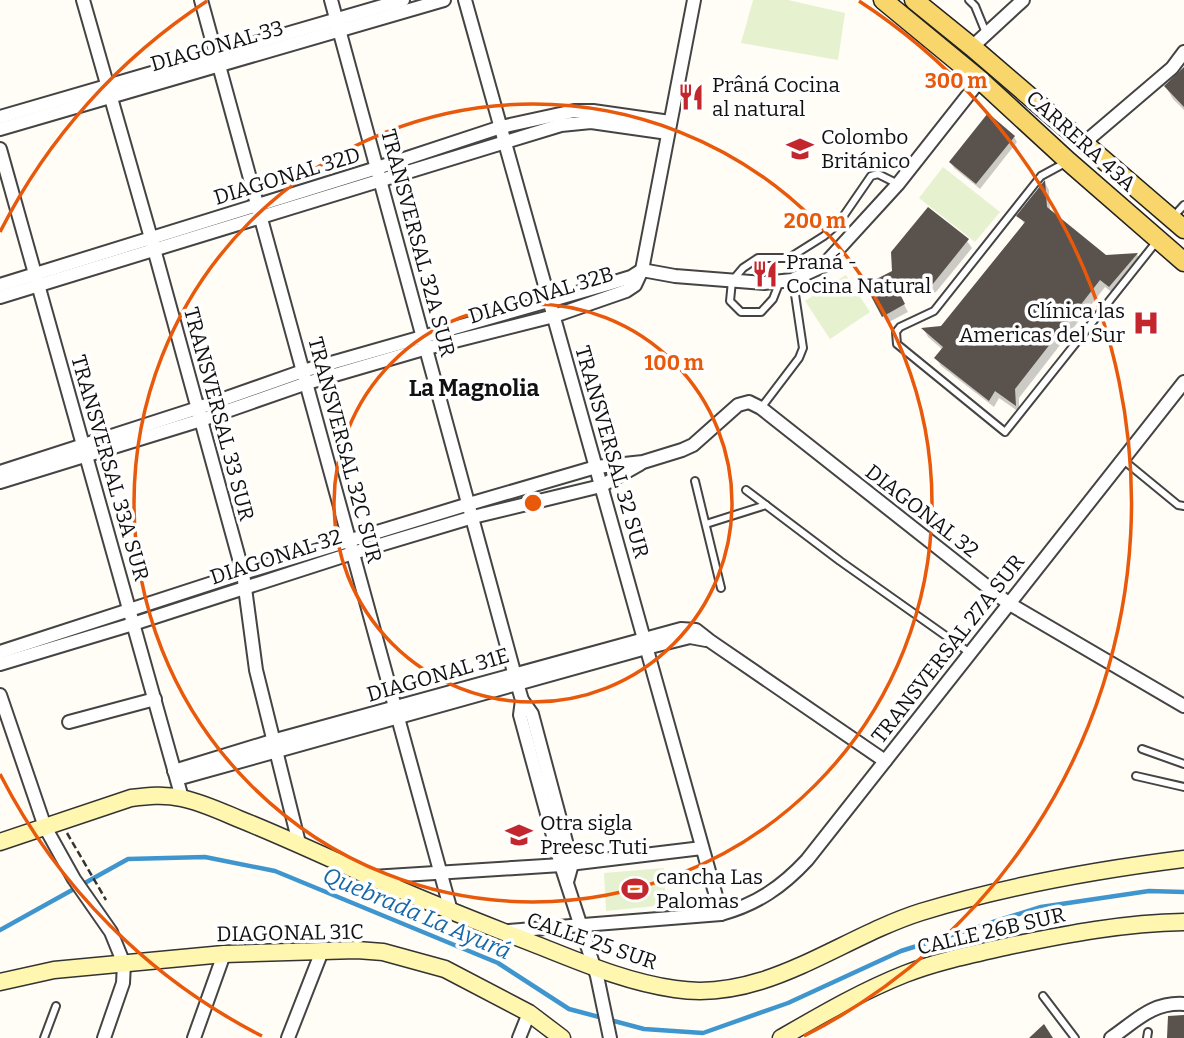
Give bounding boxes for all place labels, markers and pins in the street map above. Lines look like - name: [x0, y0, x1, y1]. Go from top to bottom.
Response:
- place label: Prâná Cocina al natural: [712, 72, 841, 122]
- restaurant icon: Prâná Cocina al natural: [676, 82, 706, 112]
- place label: Colombo Británico: [821, 124, 910, 174]
- school or university icon: Colombo Británico: [785, 134, 815, 164]
- place label: Praná - Cocina Natural: [786, 249, 931, 299]
- restaurant icon: Praná - Cocina Natural: [750, 259, 780, 289]
- place label: Clínica las Americas del Sur: [959, 298, 1125, 348]
- hospital icon: Clínica las Americas del Sur: [1131, 308, 1161, 338]
- centre of rings: [521, 491, 545, 515]
- place label: Otra sigla Preesc Tuti: [540, 810, 648, 860]
- school or university icon: Otra sigla Preesc Tuti: [504, 820, 534, 850]
- place label: cancha Las Palomas: [656, 864, 763, 914]
- sports icon: cancha Las Palomas: [620, 874, 650, 904]

